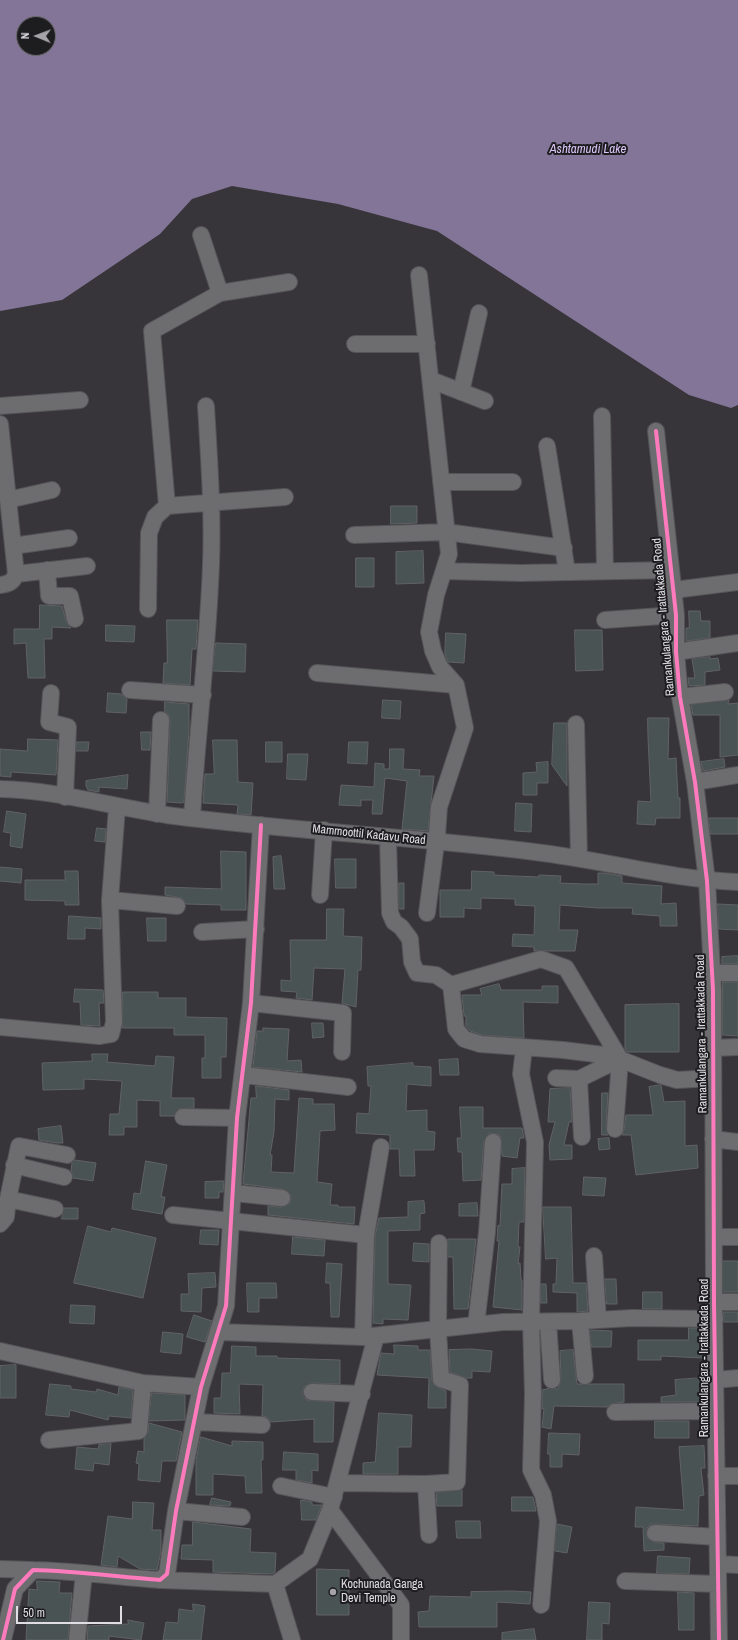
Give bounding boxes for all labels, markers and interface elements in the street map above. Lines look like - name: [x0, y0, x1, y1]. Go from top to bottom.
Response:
- north arrow: [16, 16, 56, 56]
- text: N: [18, 32, 32, 39]
- water label: Ashtamudi Lake: [549, 142, 627, 158]
- street label: Ramankulangara - Irattakkada Road: [650, 537, 678, 697]
- street label: Mammoottil Kadavu Road: [312, 822, 426, 848]
- street label: Ramankulangara - Irattakkada Road: [693, 955, 711, 1113]
- street label: Ramankulangara - Irattakkada Road: [698, 1279, 712, 1437]
- place label: Kochunada Ganga Devi Temple: [341, 1578, 423, 1606]
- marker: Kochunada Ganga Devi Temple: [328, 1587, 338, 1597]
- scale bar: [18, 1598, 124, 1624]
- text: 50 m: [23, 1605, 45, 1621]

